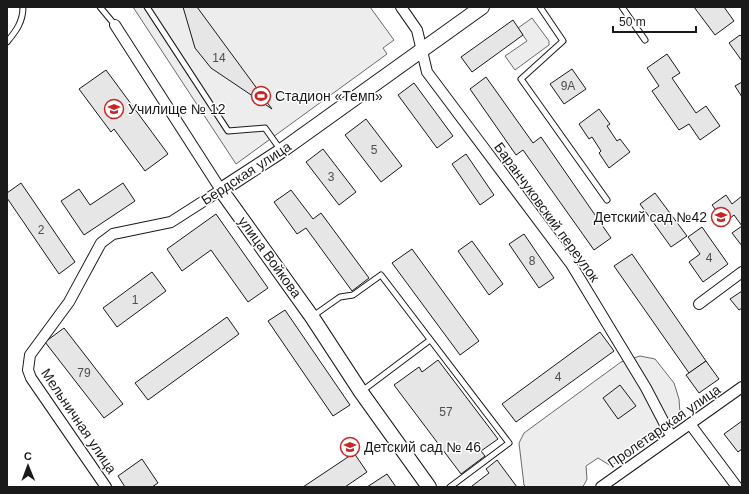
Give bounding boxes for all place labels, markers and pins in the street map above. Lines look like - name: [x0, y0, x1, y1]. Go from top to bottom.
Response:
- sports icon: Стадион «Темп»: [250, 85, 272, 107]
- place label: Стадион «Темп»: [275, 88, 383, 104]
- school or university icon: Училище № 12: [103, 98, 125, 120]
- place label: Училище № 12: [128, 101, 226, 117]
- school or university icon: Детский сад №42: [710, 206, 732, 228]
- place label: Детский сад №42: [594, 209, 707, 225]
- school or university icon: Детский сад № 46: [339, 436, 361, 458]
- place label: Детский сад № 46: [364, 439, 481, 455]

